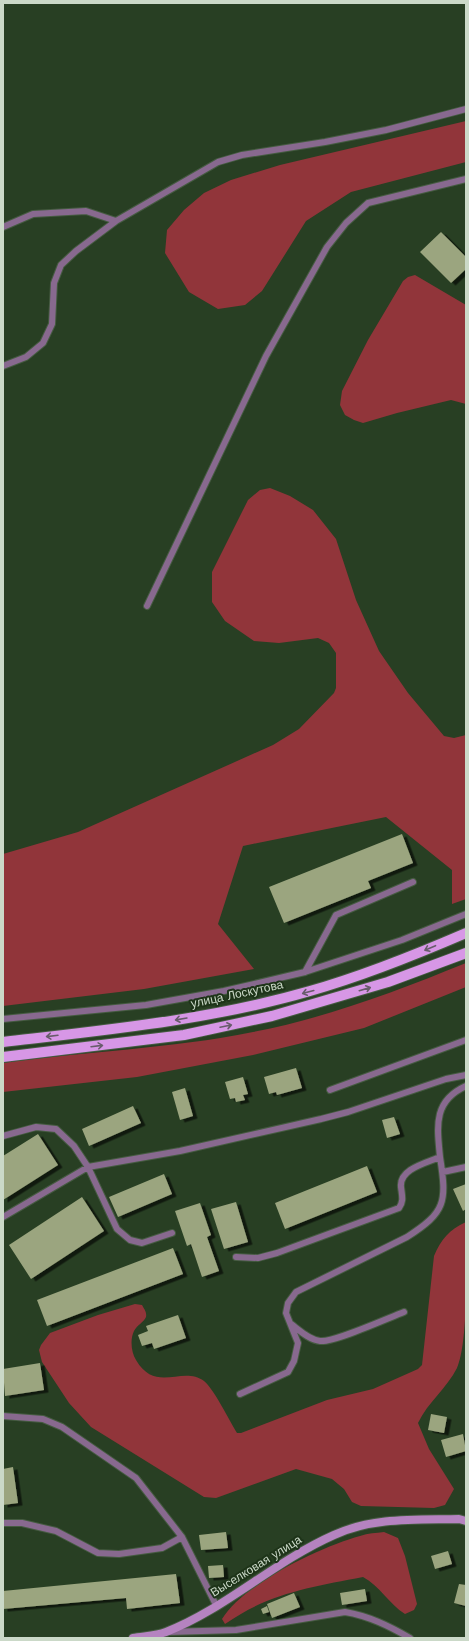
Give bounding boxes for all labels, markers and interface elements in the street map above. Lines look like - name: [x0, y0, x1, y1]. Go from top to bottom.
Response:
- one-way arrow: [424, 945, 436, 953]
- street label: улица Лоскутова: [190, 977, 285, 1011]
- one-way arrow: [358, 985, 371, 992]
- one-way arrow: [301, 989, 314, 996]
- one-way arrow: [174, 1016, 187, 1024]
- one-way arrow: [219, 1021, 232, 1029]
- one-way arrow: [46, 1032, 59, 1040]
- one-way arrow: [90, 1042, 103, 1050]
- street label: Выселковая улица: [208, 1532, 304, 1600]

